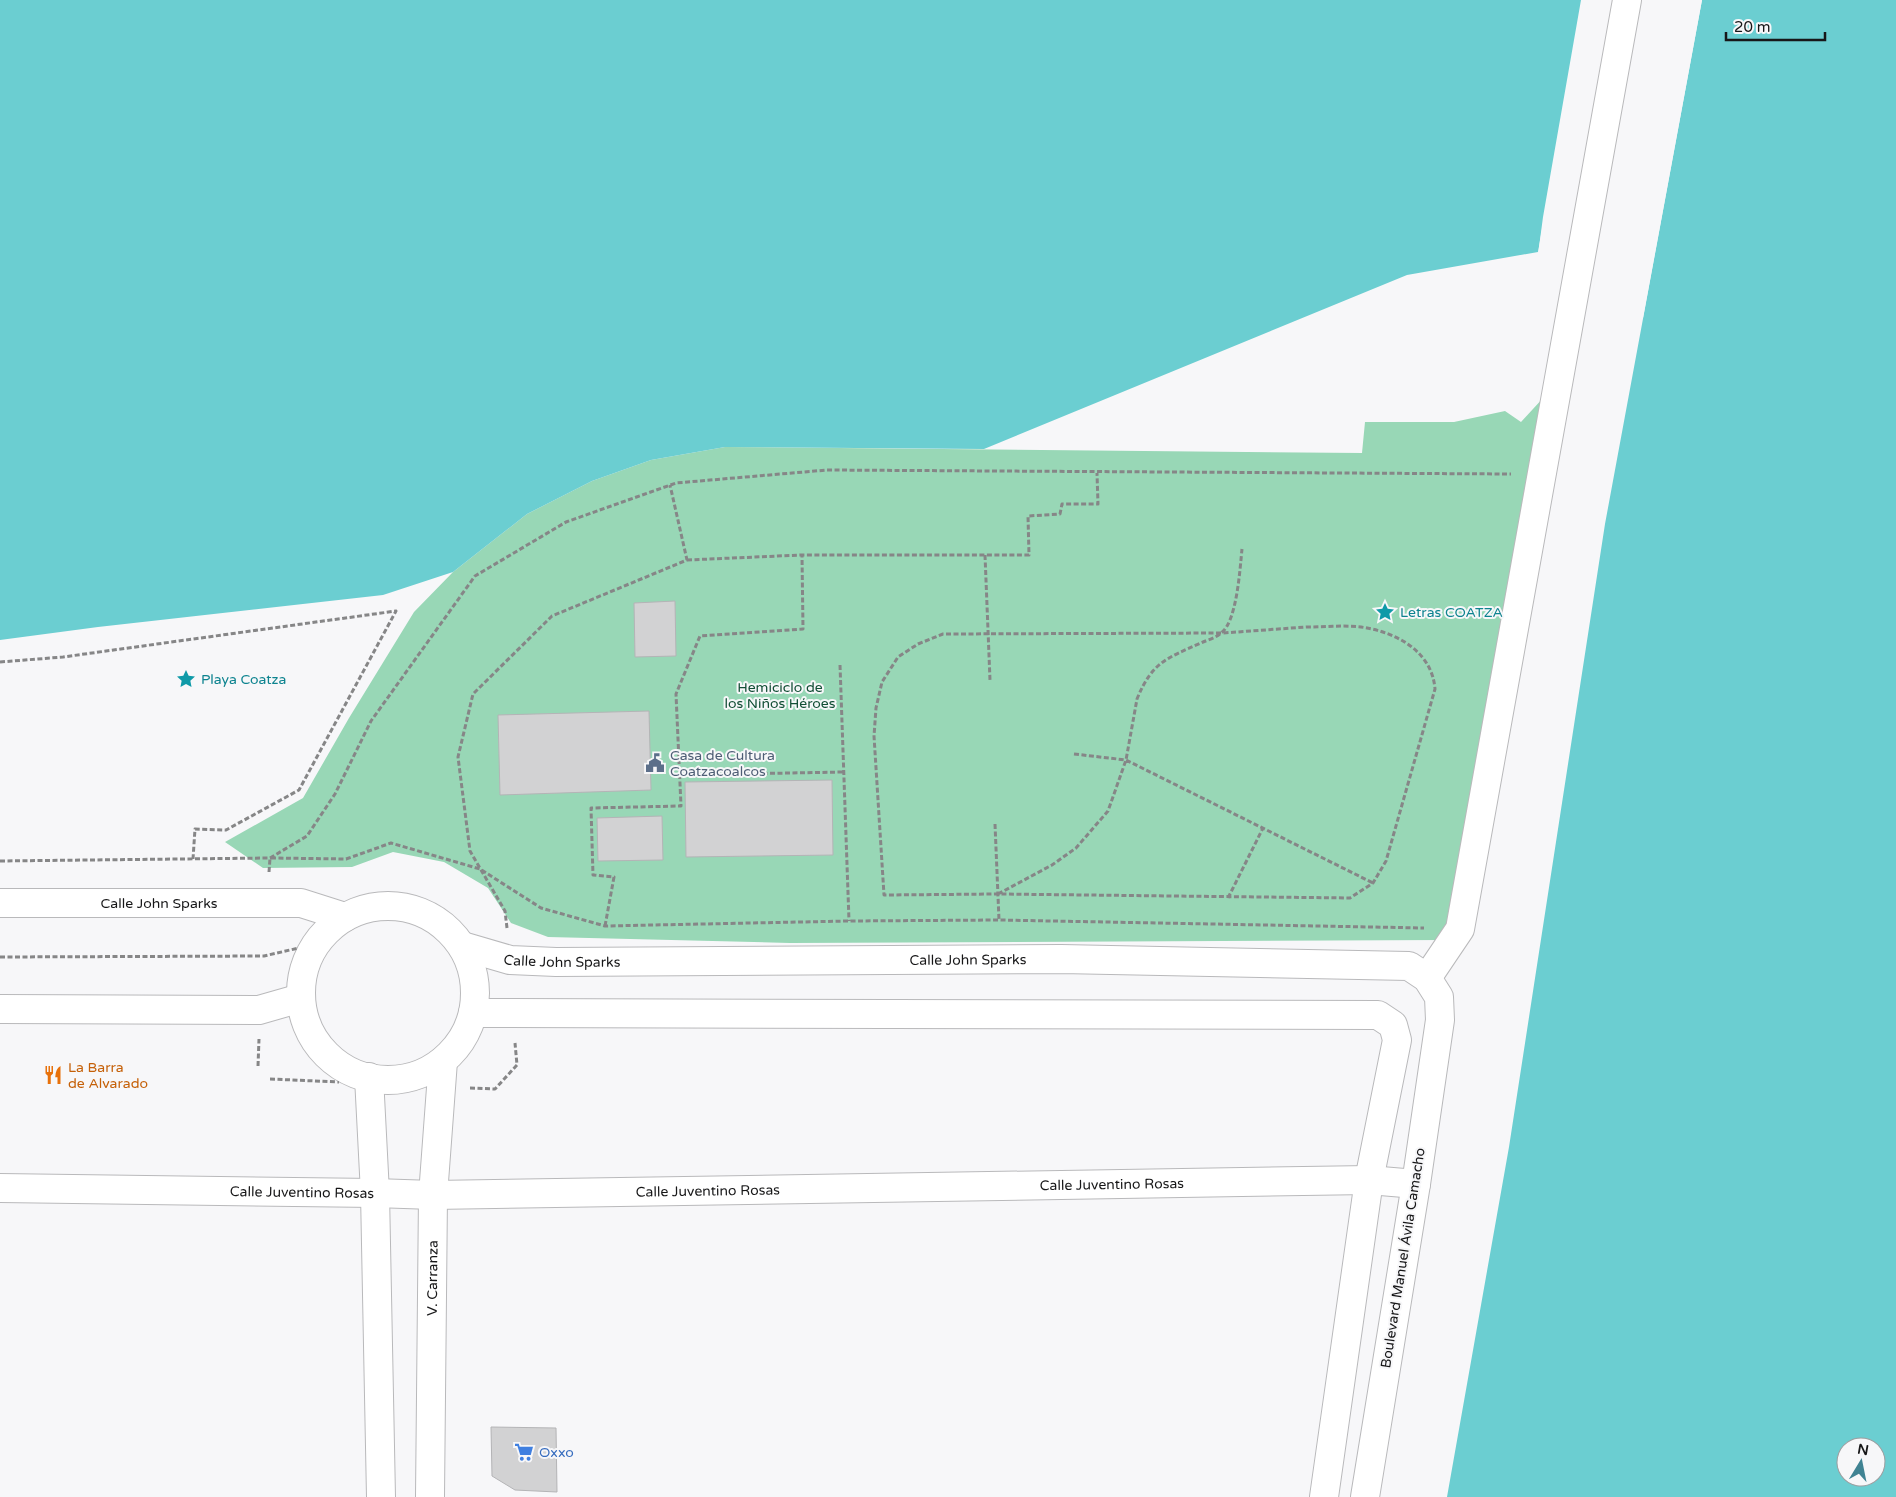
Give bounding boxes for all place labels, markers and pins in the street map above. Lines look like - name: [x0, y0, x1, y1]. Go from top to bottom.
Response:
- place icon: Letras COATZA: [1374, 601, 1396, 623]
- place label: Letras COATZA: [1400, 604, 1503, 621]
- place icon: Playa Coatza: [175, 668, 197, 690]
- place label: Playa Coatza: [201, 671, 286, 688]
- place label: Casa de Cultura Coatzacoalcos: [670, 747, 775, 780]
- public building icon: Casa de Cultura Coatzacoalcos: [644, 752, 666, 774]
- place label: La Barra de Alvarado: [68, 1059, 148, 1092]
- restaurant icon: La Barra de Alvarado: [42, 1064, 64, 1086]
- supermarket icon: Oxxo: [513, 1441, 535, 1463]
- place label: Oxxo: [539, 1444, 574, 1461]

